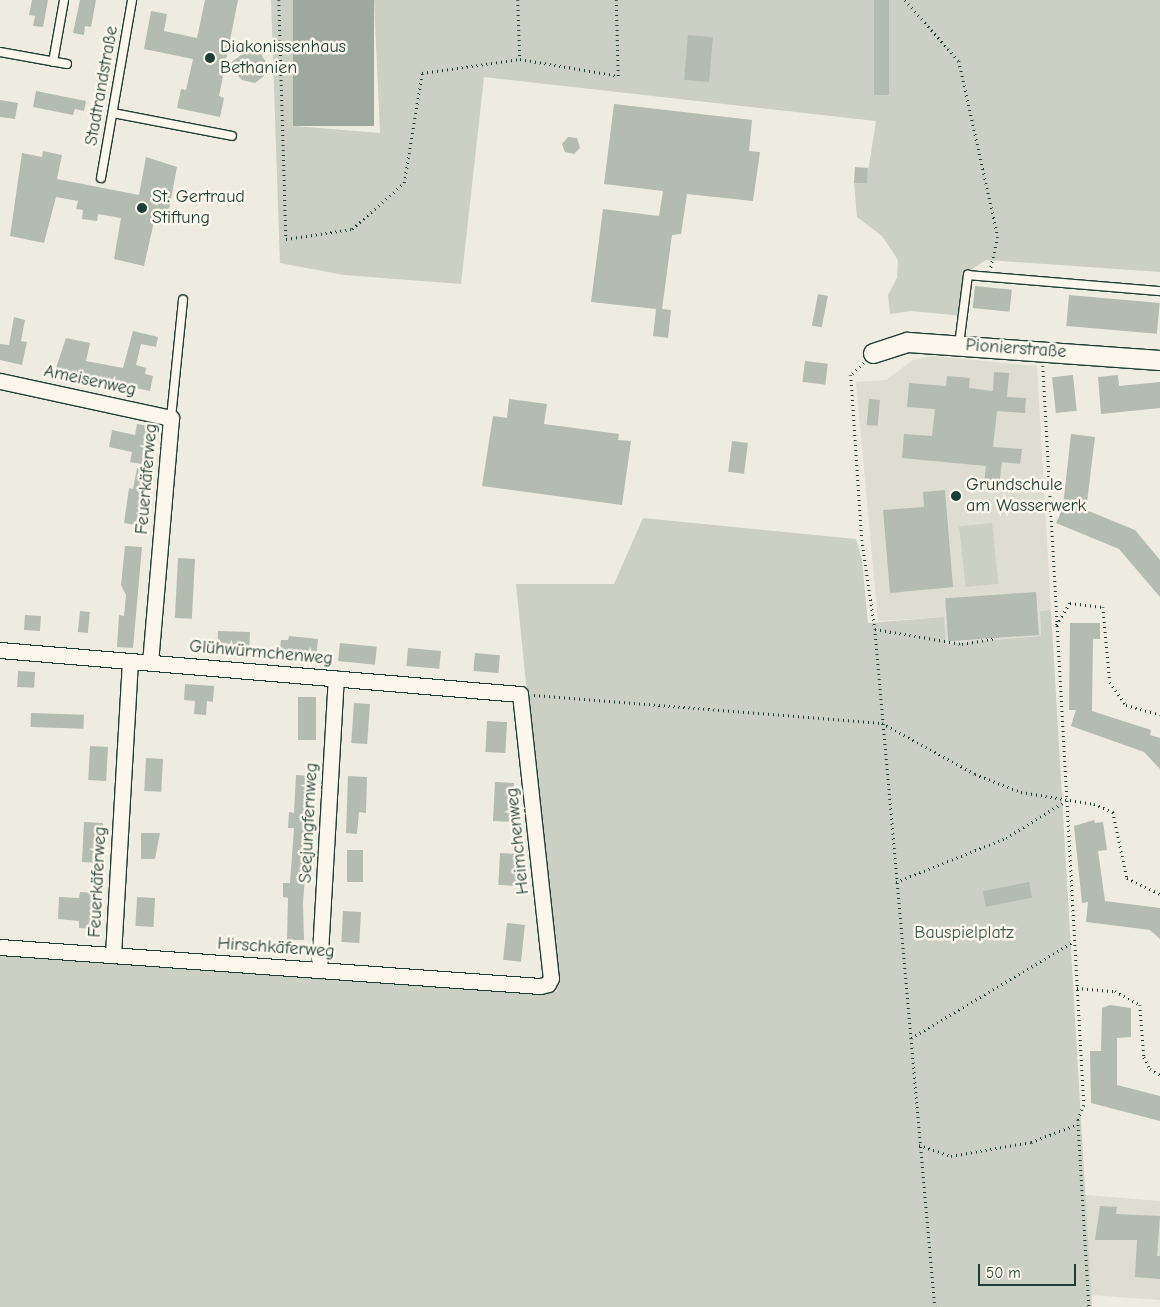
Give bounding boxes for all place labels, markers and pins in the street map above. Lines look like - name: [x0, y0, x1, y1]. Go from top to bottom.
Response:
- place label: Diakonissenhaus Bethanien: [220, 37, 346, 80]
- marker: Diakonissenhaus Bethanien: [204, 52, 216, 64]
- place label: St. Gertraud Stiftung: [152, 187, 245, 230]
- marker: St. Gertraud Stiftung: [136, 202, 148, 214]
- place label: Grundschule am Wasserwerk: [966, 475, 1086, 518]
- marker: Grundschule am Wasserwerk: [950, 490, 962, 502]

